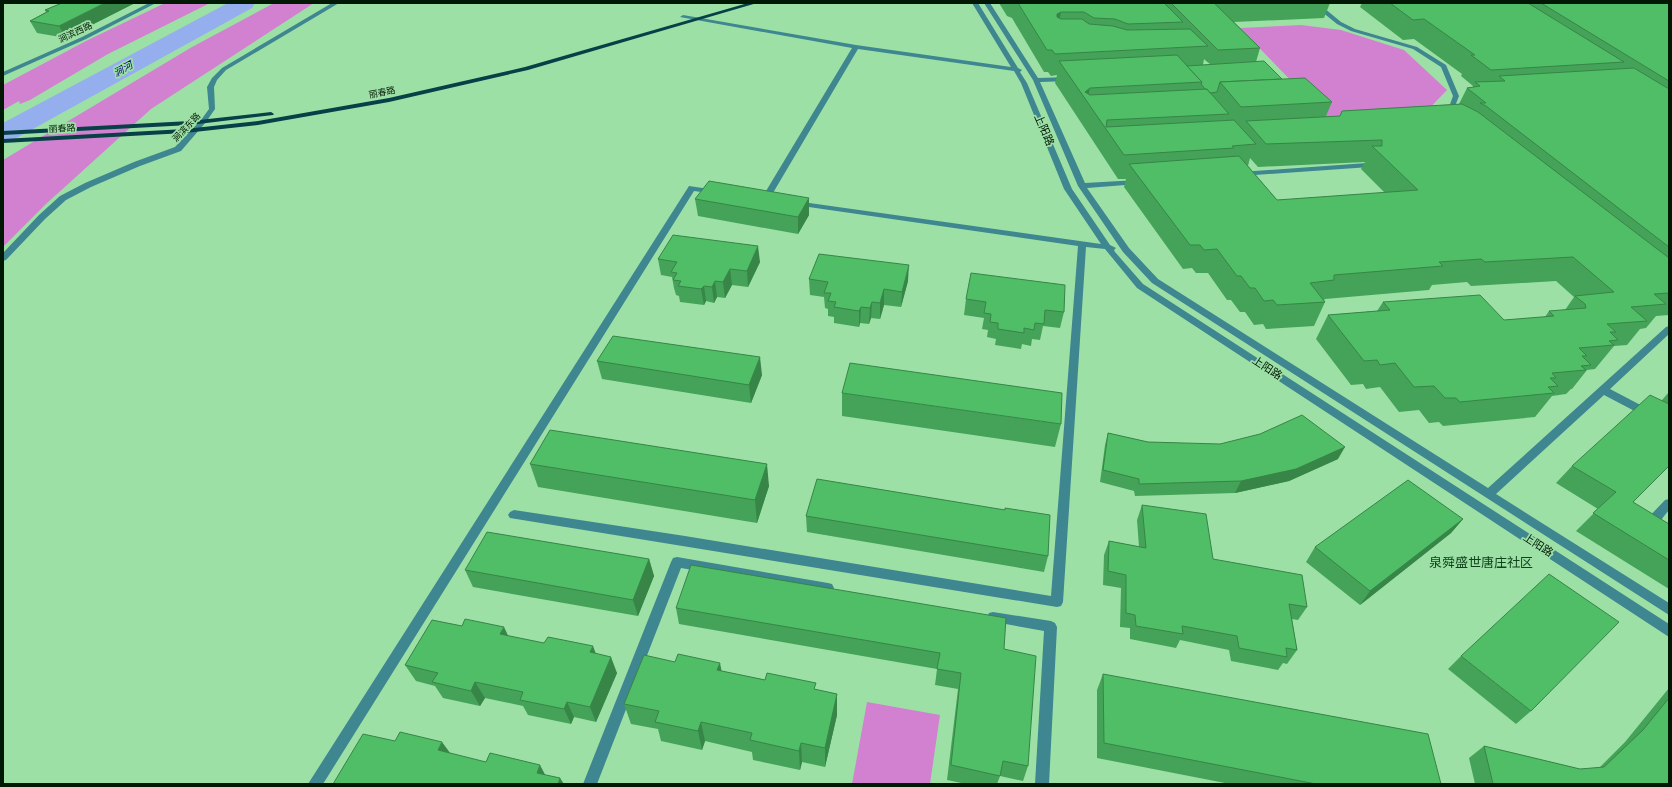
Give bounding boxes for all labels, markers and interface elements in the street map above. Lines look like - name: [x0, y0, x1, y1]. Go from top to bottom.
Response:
- street label: 涧滨西路: [56, 19, 94, 45]
- water label: 涧河: [111, 57, 137, 80]
- street label: 丽春路: [368, 84, 396, 100]
- street label: 涧滨东路: [170, 110, 202, 144]
- street label: 上阳路: [1032, 112, 1056, 148]
- street label: 丽春路: [48, 122, 76, 134]
- street label: 上阳路: [1250, 354, 1284, 382]
- street label: 上阳路: [1521, 531, 1555, 559]
- district label: 泉舜盛世唐庄社区: [1429, 555, 1533, 570]

